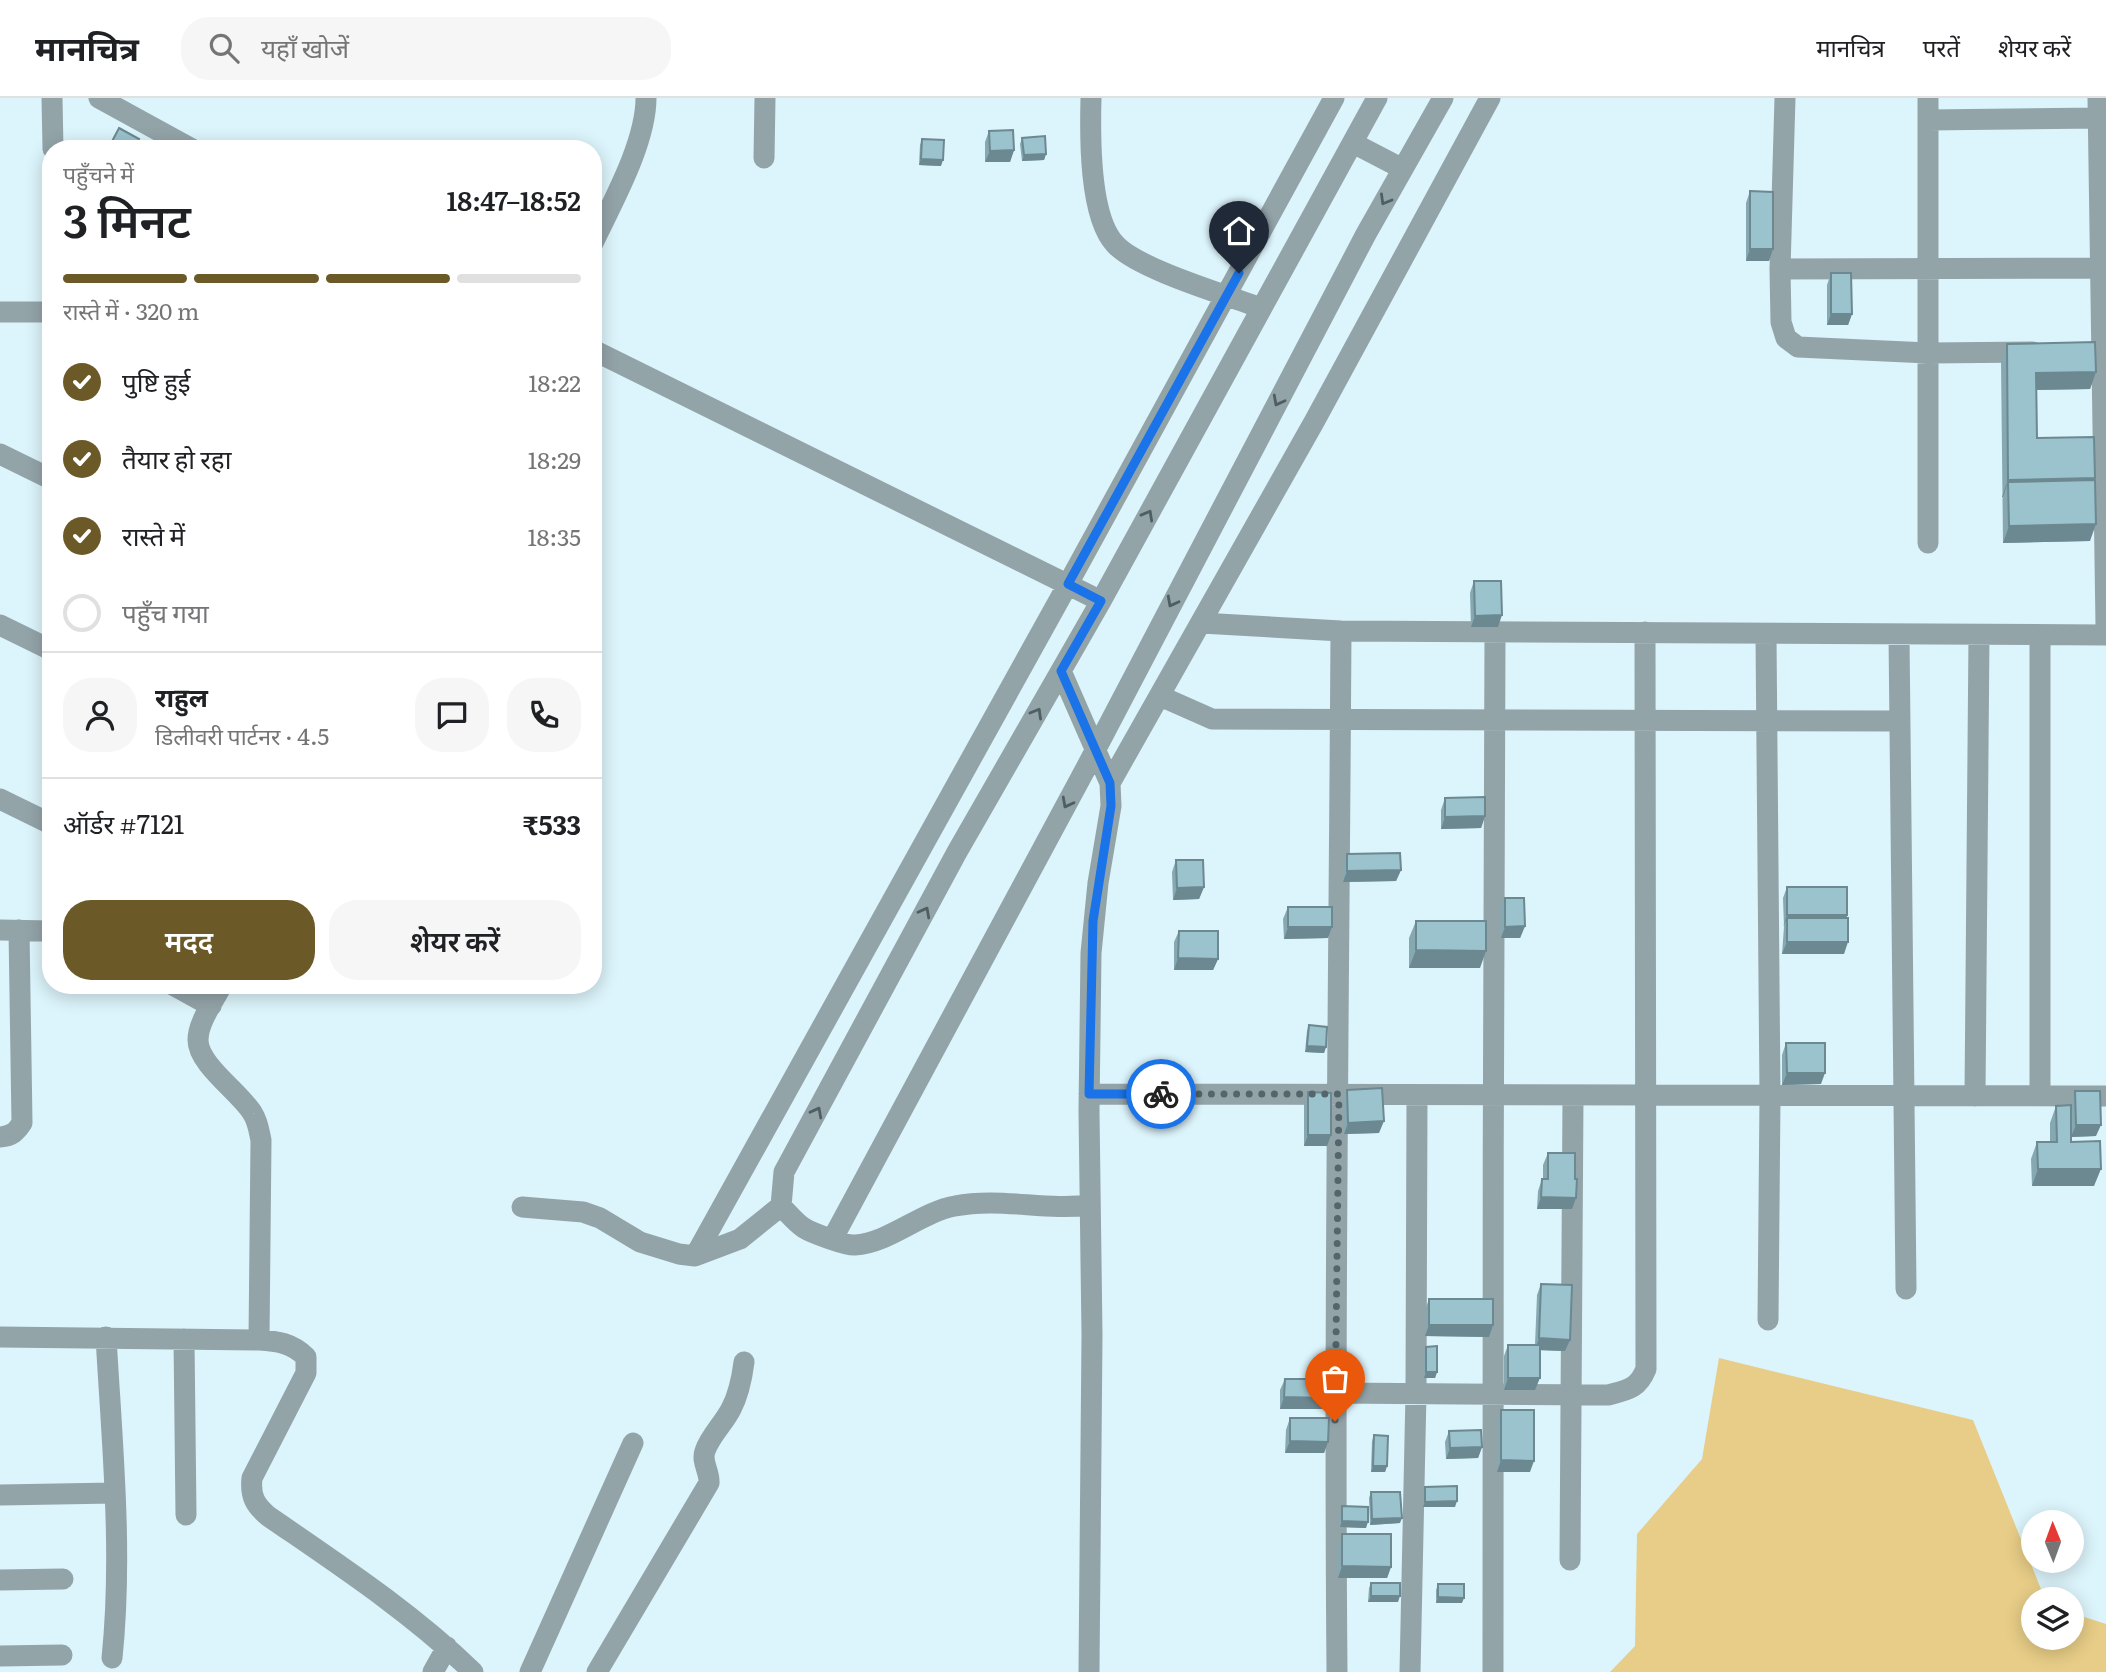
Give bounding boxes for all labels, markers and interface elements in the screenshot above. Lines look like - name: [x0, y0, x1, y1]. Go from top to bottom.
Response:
- search box: [181, 17, 671, 80]
- text: मानचित्र: [35, 22, 139, 71]
- text: यहाँ खोजें: [261, 27, 349, 66]
- icon: search: [205, 29, 243, 67]
- text: मानचित्र: [1816, 29, 1885, 64]
- text: परतें: [1923, 29, 1960, 64]
- text: शेयर करें: [1998, 29, 2071, 64]
- text: पहुँचने में: [63, 156, 134, 190]
- text: 18:47–18:52: [447, 180, 581, 219]
- text: 3 मिनट: [63, 184, 191, 252]
- one-way arrow: [1380, 193, 1393, 205]
- pin: [1209, 201, 1269, 273]
- icon: home: [1220, 212, 1258, 250]
- text: रास्ते में · 320 m: [63, 293, 199, 327]
- text: पुष्टि हुई: [122, 361, 190, 400]
- icon: check: [63, 363, 101, 401]
- text: 18:22: [528, 365, 581, 399]
- one-way arrow: [1273, 394, 1287, 406]
- text: तैयार हो रहा: [122, 438, 231, 477]
- icon: check: [63, 440, 101, 478]
- text: 18:29: [528, 442, 581, 476]
- one-way arrow: [1140, 510, 1153, 522]
- text: रास्ते में: [122, 515, 185, 554]
- icon: check: [63, 517, 101, 555]
- text: 18:35: [528, 519, 581, 553]
- text: पहुँच गया: [122, 592, 209, 631]
- one-way arrow: [1167, 595, 1181, 607]
- text: राहुल: [155, 676, 208, 715]
- button: person: [63, 678, 137, 752]
- button: chat: [415, 678, 489, 752]
- button: phone: [507, 678, 581, 752]
- one-way arrow: [1029, 708, 1042, 721]
- text: डिलीवरी पार्टनर · 4.5: [155, 718, 329, 752]
- one-way arrow: [1061, 796, 1075, 809]
- text: ऑर्डर #7121: [63, 803, 184, 842]
- text: ₹533: [523, 804, 581, 843]
- button: मदद: [63, 900, 315, 980]
- button: शेयर करें: [329, 900, 581, 980]
- one-way arrow: [917, 906, 930, 919]
- courier: [1126, 1059, 1196, 1129]
- icon: bike: [1142, 1075, 1180, 1113]
- one-way arrow: [808, 1106, 822, 1119]
- pin: [1305, 1349, 1365, 1421]
- icon: bag: [1316, 1360, 1354, 1398]
- north arrow: [2021, 1510, 2084, 1573]
- map controls: [2021, 1510, 2084, 1650]
- button: layers: [2021, 1587, 2084, 1650]

